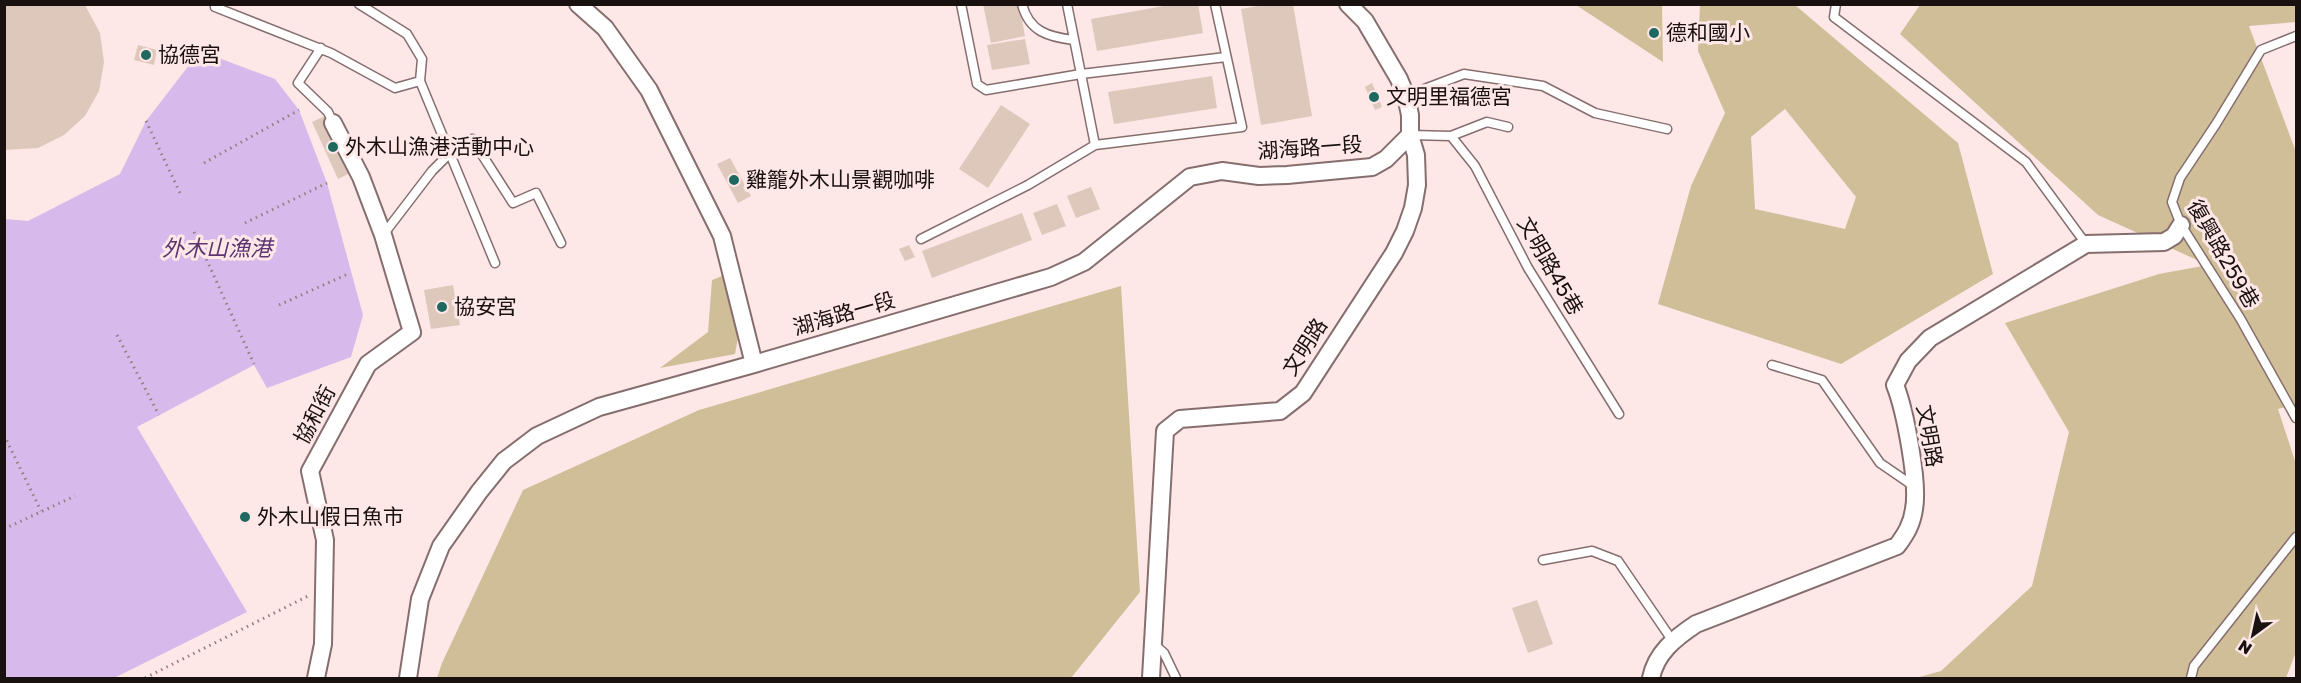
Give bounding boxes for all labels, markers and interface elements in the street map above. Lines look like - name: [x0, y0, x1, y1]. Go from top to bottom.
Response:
- place label: 德和國小: [1666, 19, 1750, 45]
- marker: 德和國小: [1647, 26, 1661, 40]
- place label: 協德宮: [158, 41, 221, 67]
- marker: 協德宮: [139, 48, 153, 62]
- place label: 文明里福德宮: [1386, 83, 1512, 109]
- marker: 文明里福德宮: [1367, 90, 1381, 104]
- street label: 湖海路一段: [1257, 130, 1363, 164]
- place label: 外木山漁港活動中心: [345, 133, 534, 159]
- marker: 外木山漁港活動中心: [326, 140, 340, 154]
- place label: 雞籠外木山景觀咖啡: [746, 166, 935, 192]
- marker: 雞籠外木山景觀咖啡: [727, 173, 741, 187]
- street label: 復興路259巷: [2182, 195, 2265, 312]
- street label: 文明路45巷: [1512, 212, 1589, 319]
- water label: 外木山漁港: [162, 234, 275, 261]
- street label: 湖海路一段: [790, 286, 898, 340]
- place label: 協安宮: [454, 293, 517, 319]
- marker: 協安宮: [435, 300, 449, 314]
- street label: 文明路: [1276, 313, 1332, 380]
- street label: 協和街: [288, 381, 340, 448]
- street label: 文明路: [1912, 403, 1948, 469]
- place label: 外木山假日魚市: [257, 503, 404, 529]
- marker: 外木山假日魚市: [238, 510, 252, 524]
- north arrow: [2223, 605, 2283, 665]
- text: N: [2234, 636, 2255, 659]

